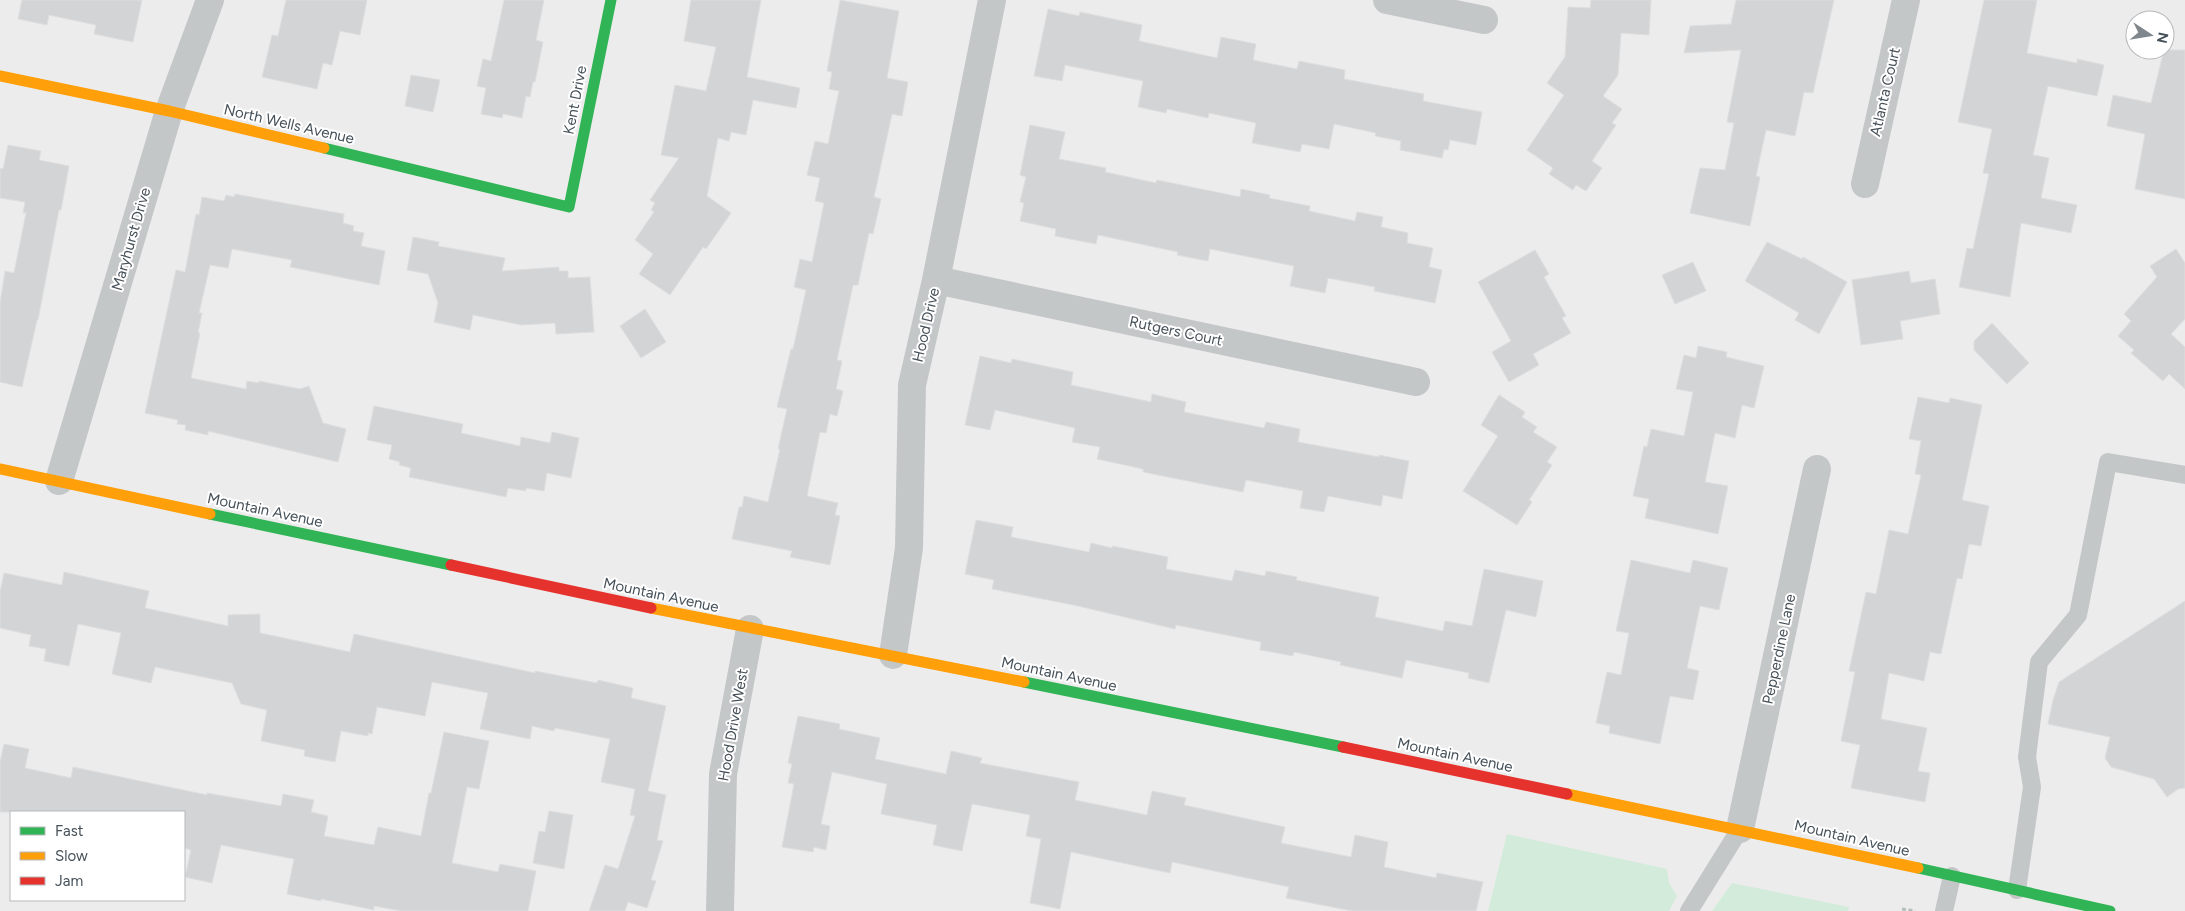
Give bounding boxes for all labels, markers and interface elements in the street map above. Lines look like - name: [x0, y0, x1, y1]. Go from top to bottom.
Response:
- north arrow: [2125, 10, 2175, 60]
- text: N: [2153, 31, 2172, 45]
- street label: Atlanta Court: [1866, 45, 1904, 138]
- street label: Kent Drive: [560, 64, 590, 136]
- street label: North Wells Avenue: [222, 100, 356, 148]
- street label: Maryhurst Drive: [108, 185, 154, 293]
- street label: Hood Drive: [909, 286, 943, 364]
- street label: Rutgers Court: [1128, 312, 1225, 350]
- street label: Mountain Avenue: [206, 489, 324, 531]
- street label: Mountain Avenue: [602, 574, 720, 616]
- street label: Pepperdine Lane: [1759, 592, 1799, 706]
- street label: Mountain Avenue: [1000, 653, 1118, 695]
- street label: Hood Drive West: [714, 667, 752, 783]
- street label: Mountain Avenue: [1396, 734, 1514, 776]
- legend: [10, 811, 185, 901]
- street label: Mountain Avenue: [1793, 816, 1911, 860]
- text: Fast: [55, 822, 84, 840]
- text: Slow: [55, 847, 88, 865]
- text: Jam: [55, 872, 83, 890]

